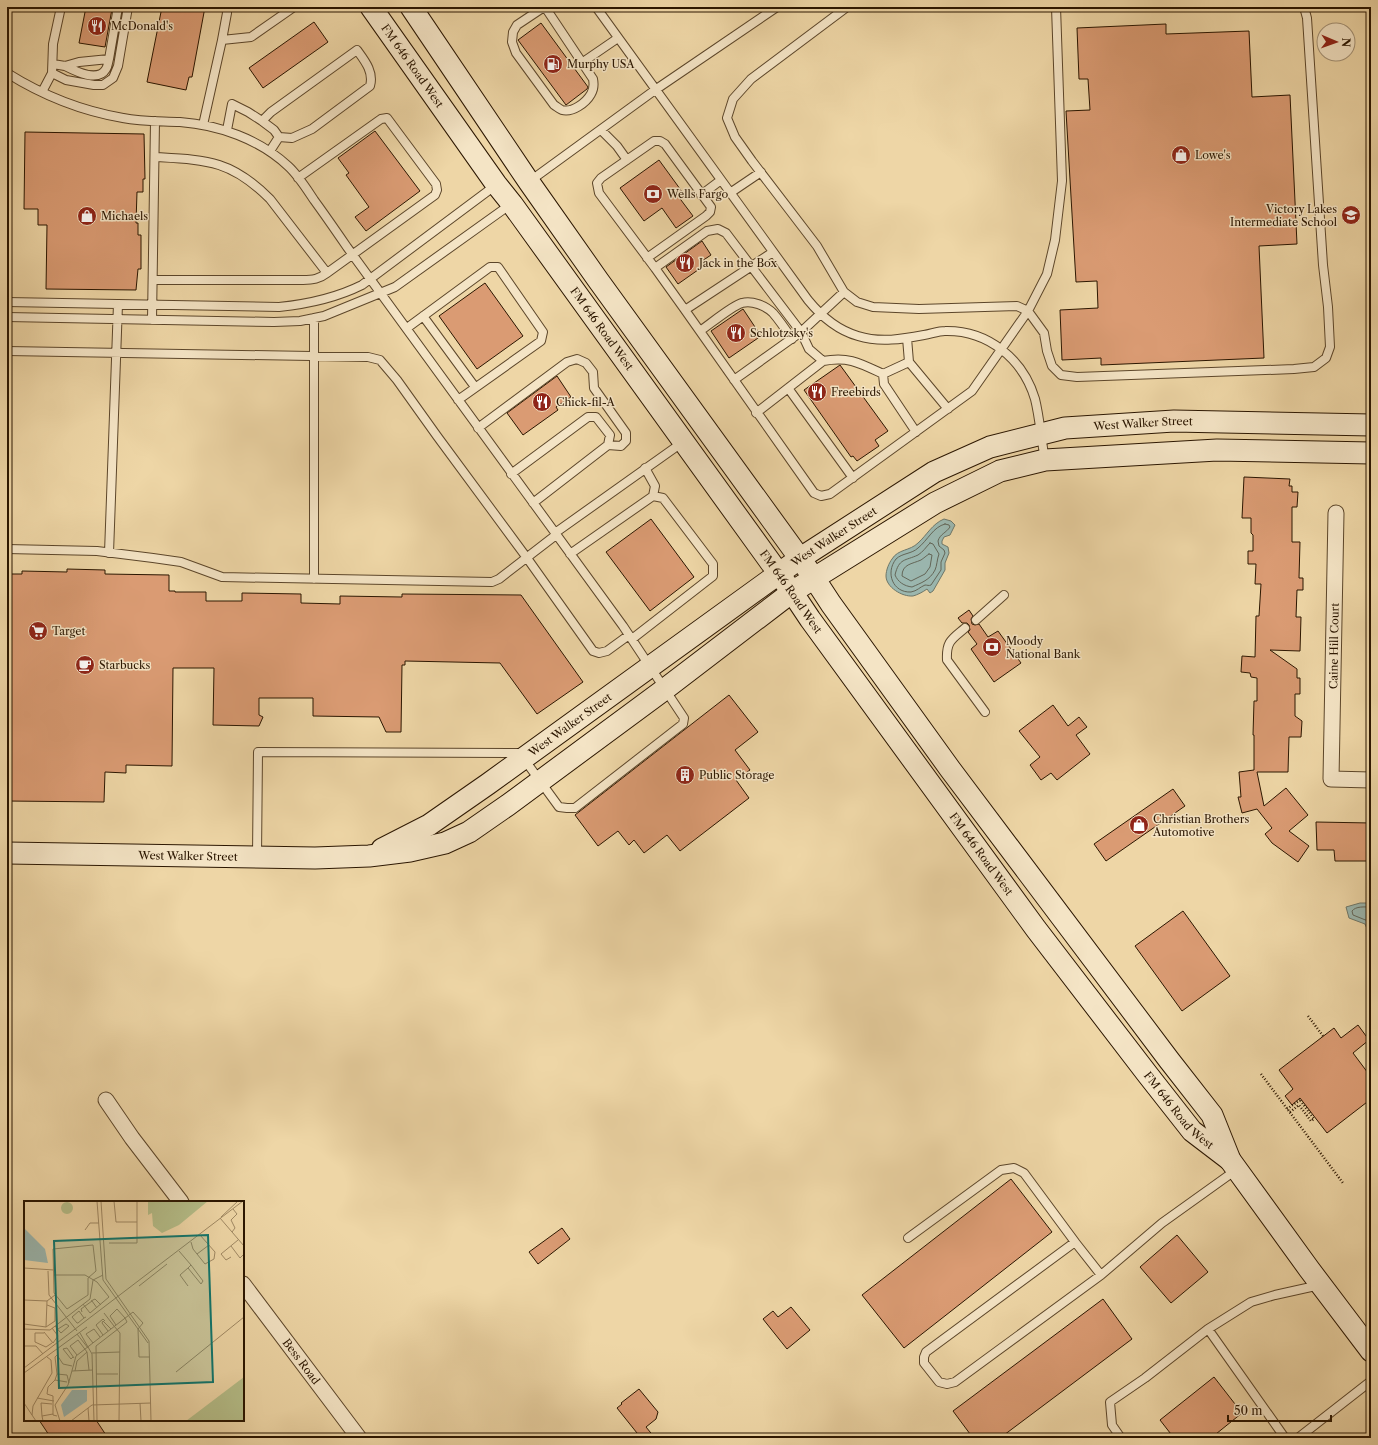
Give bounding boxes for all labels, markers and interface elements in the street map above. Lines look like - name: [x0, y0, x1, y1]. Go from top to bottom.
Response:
- restaurant icon: McDonald's: [86, 15, 108, 37]
- place label: McDonald's: [111, 19, 173, 33]
- street label: FM 646 Road West: [378, 21, 447, 110]
- north arrow: [1316, 22, 1356, 62]
- text: N: [1339, 37, 1353, 48]
- fuel station icon: Murphy USA: [542, 53, 564, 75]
- place label: Murphy USA: [567, 57, 635, 71]
- shop icon: Lowe's: [1170, 144, 1192, 166]
- place label: Lowe's: [1195, 148, 1231, 162]
- bank icon: Wells Fargo: [642, 183, 664, 205]
- place label: Wells Fargo: [666, 187, 728, 201]
- place label: Victory Lakes Intermediate School: [1230, 202, 1338, 229]
- school or university icon: Victory Lakes Intermediate School: [1340, 204, 1362, 226]
- shop icon: Michaels: [76, 205, 98, 227]
- place label: Michaels: [101, 209, 148, 223]
- restaurant icon: Jack in the Box: [674, 252, 696, 274]
- place label: Jack in the Box: [697, 256, 778, 270]
- street label: FM 646 Road West: [567, 284, 637, 373]
- restaurant icon: Schlotzsky's: [725, 322, 747, 344]
- place label: Schlotzsky's: [750, 326, 813, 340]
- restaurant icon: Freebirds: [806, 381, 828, 403]
- place label: Freebirds: [831, 385, 881, 399]
- restaurant icon: Chick-fil-A: [531, 391, 553, 413]
- place label: Chick-fil-A: [556, 395, 615, 409]
- street label: West Walker Street: [1092, 414, 1193, 433]
- street label: West Walker Street: [788, 504, 880, 570]
- street label: FM 646 Road West: [757, 547, 825, 636]
- street label: Caine Hill Court: [1326, 603, 1342, 689]
- supermarket icon: Target: [27, 620, 49, 642]
- place label: Target: [52, 624, 85, 638]
- place label: Moody National Bank: [1006, 634, 1081, 661]
- bank icon: Moody National Bank: [981, 636, 1003, 658]
- cafe icon: Starbucks: [74, 654, 96, 676]
- place label: Starbucks: [99, 658, 150, 672]
- street label: West Walker Street: [525, 690, 615, 760]
- building icon: Public Storage: [674, 764, 696, 786]
- place label: Public Storage: [699, 768, 775, 782]
- street label: FM 646 Road West: [946, 810, 1016, 898]
- place label: Christian Brothers Automotive: [1152, 812, 1249, 839]
- shop icon: Christian Brothers Automotive: [1128, 814, 1150, 836]
- street label: West Walker Street: [137, 848, 238, 864]
- street label: FM 646 Road West: [1141, 1069, 1217, 1152]
- inset map: [24, 1201, 244, 1421]
- street label: Bess Road: [280, 1336, 323, 1387]
- scale bar: [1228, 1397, 1331, 1423]
- text: 50 m: [1234, 1403, 1263, 1418]

